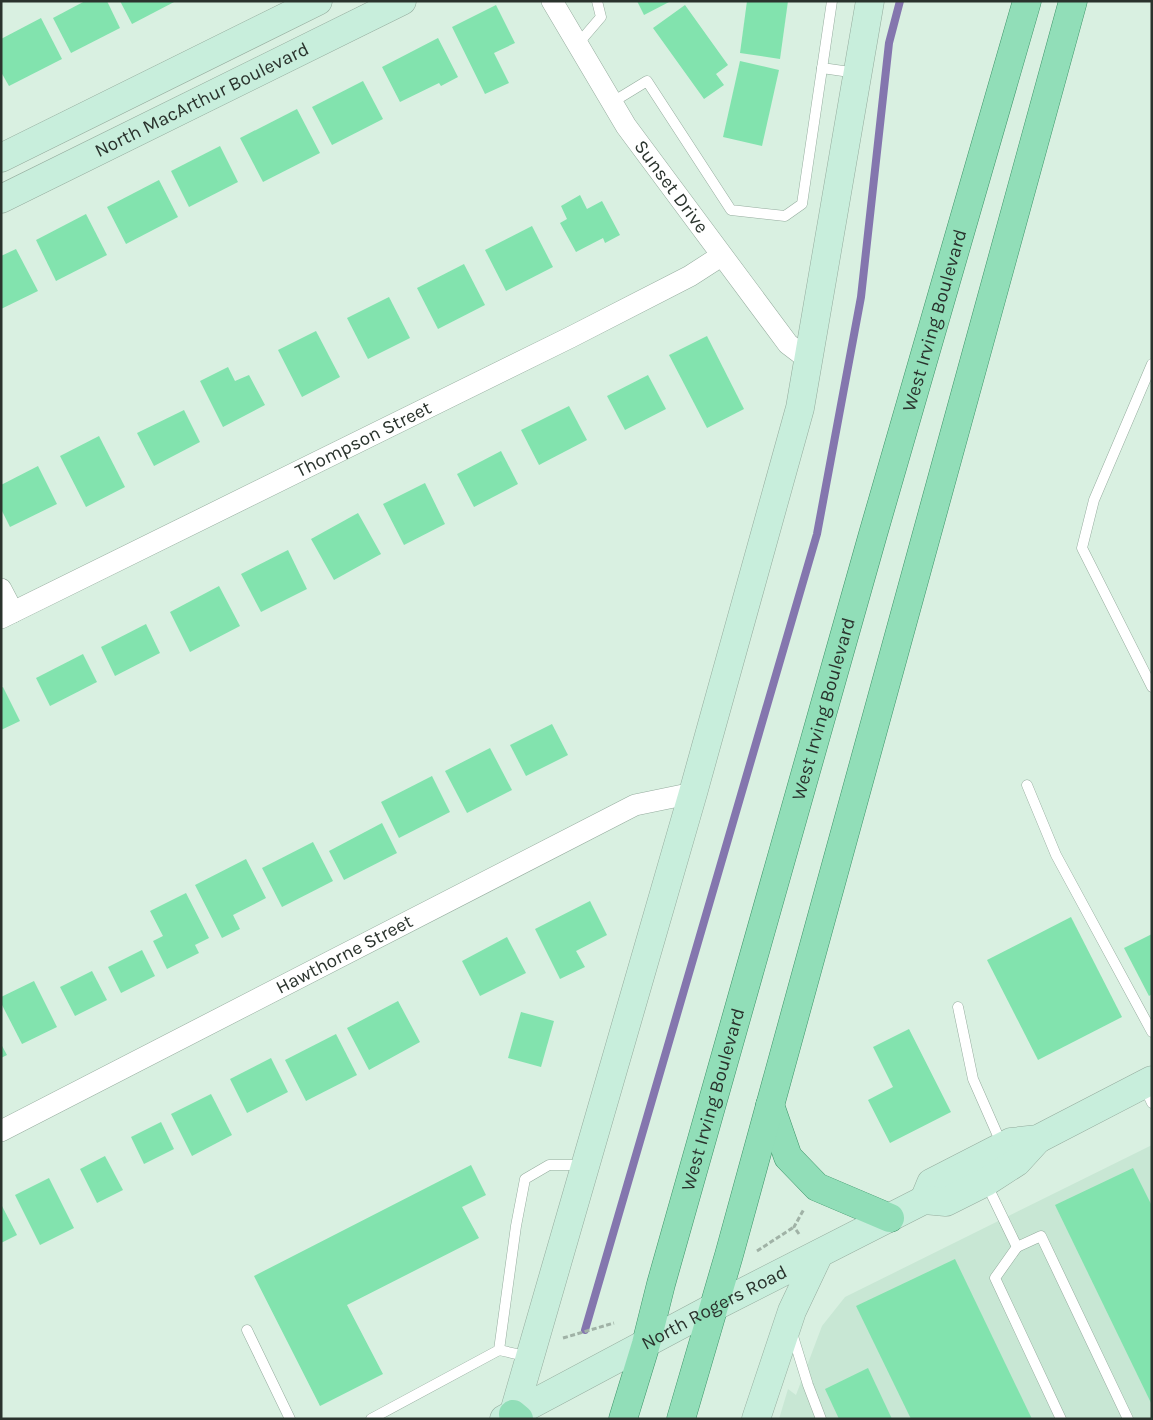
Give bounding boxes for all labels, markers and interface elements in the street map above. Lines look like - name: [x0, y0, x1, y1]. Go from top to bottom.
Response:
- street label: North MacArthur Boulevard: [91, 38, 313, 162]
- street label: Sunset Drive: [629, 136, 713, 238]
- street label: West Irving Boulevard: [898, 227, 972, 414]
- street label: Thompson Street: [292, 397, 435, 482]
- street label: West Irving Boulevard: [787, 615, 860, 803]
- street label: Hawthorne Street: [272, 910, 416, 999]
- street label: West Irving Boulevard: [677, 1006, 749, 1193]
- street label: North Rogers Road: [638, 1261, 791, 1355]

